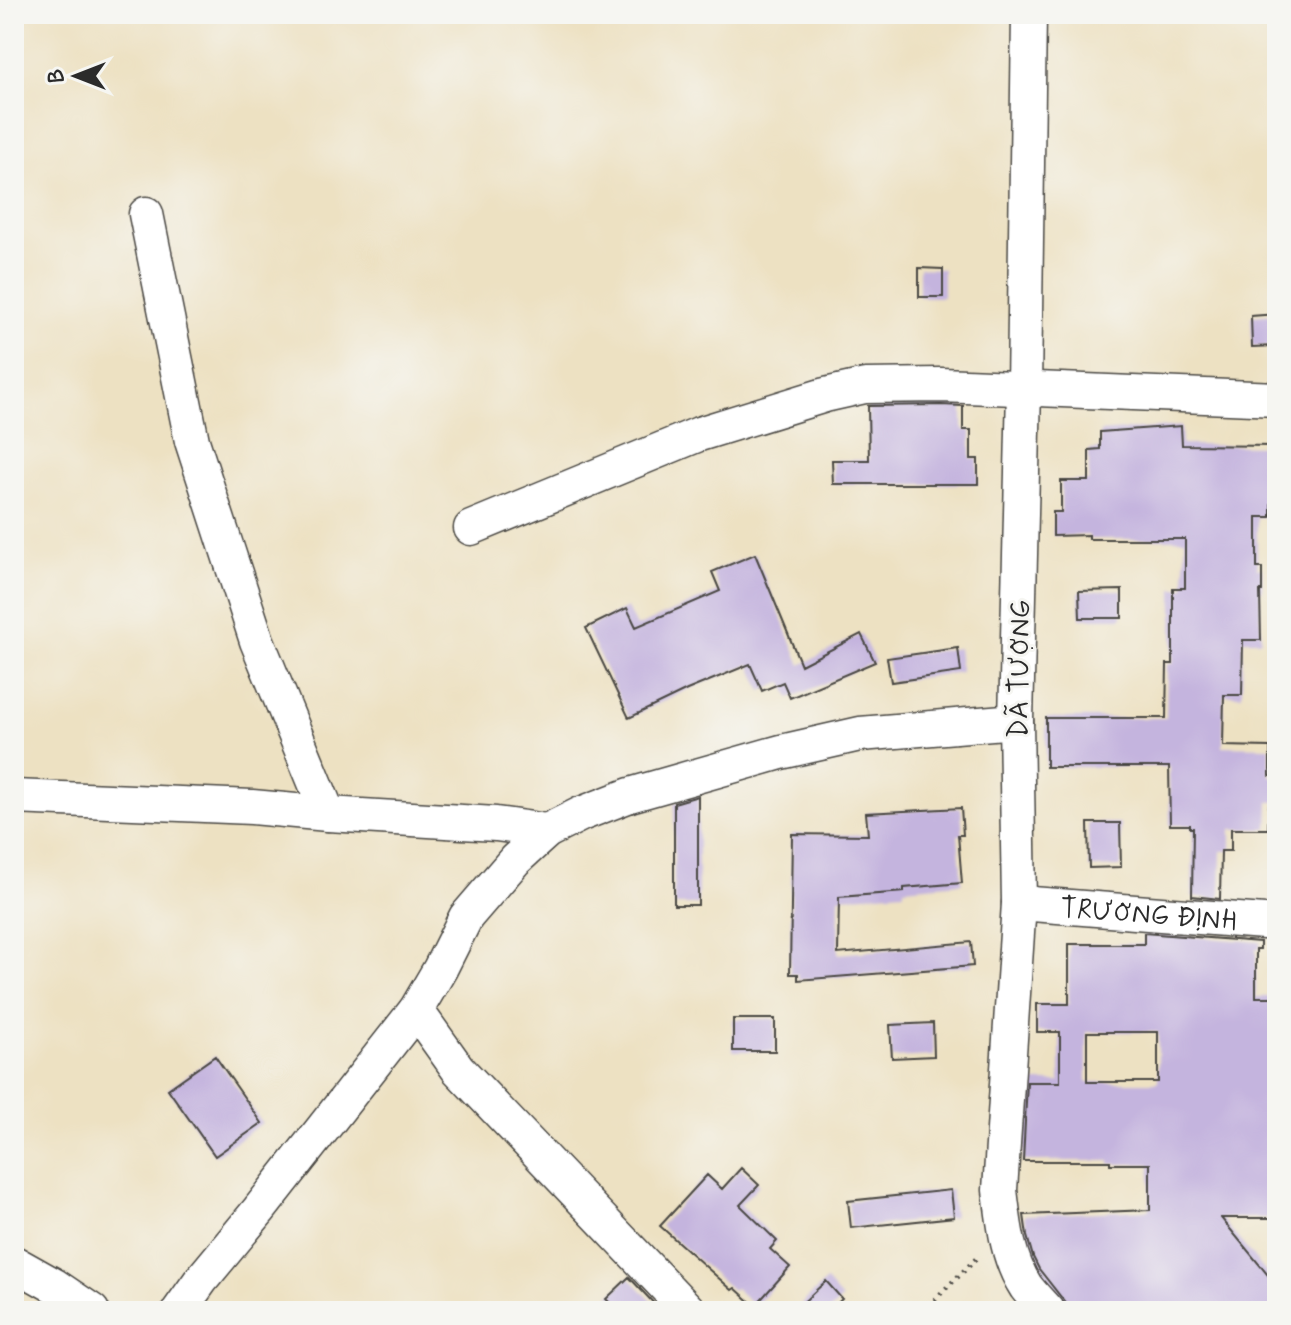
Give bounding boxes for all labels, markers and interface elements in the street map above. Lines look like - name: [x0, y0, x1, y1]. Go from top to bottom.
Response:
- north arrow: [36, 36, 116, 116]
- text: B: [44, 69, 72, 83]
- street label: DÃ TƯỢNG: [1001, 599, 1040, 739]
- street label: TRƯƠNG ĐỊNH: [1059, 890, 1238, 941]

